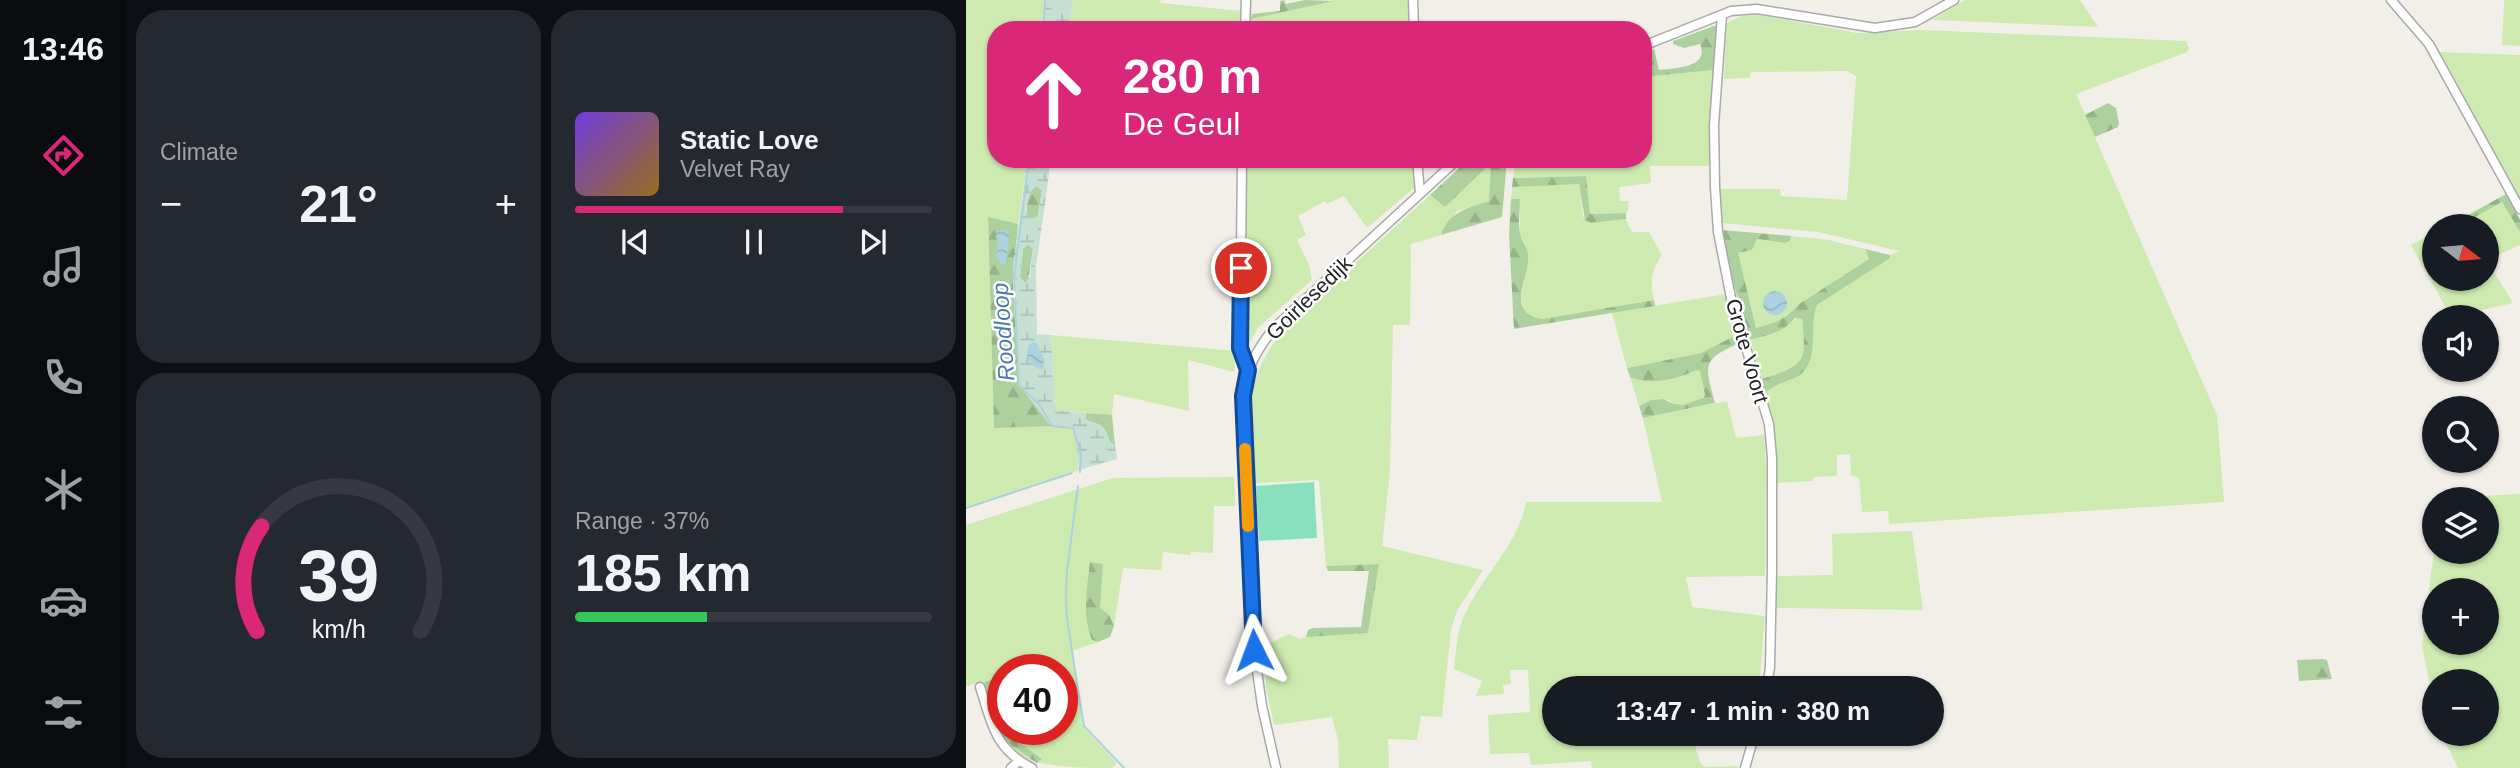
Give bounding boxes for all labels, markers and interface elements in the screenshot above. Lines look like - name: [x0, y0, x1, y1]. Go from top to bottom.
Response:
- text: 13:46: [22, 31, 104, 67]
- icon: ahead: [1008, 49, 1099, 140]
- text: 280 m: [1123, 49, 1262, 103]
- text: De Geul: [1123, 106, 1240, 142]
- text: Static Love: [680, 125, 819, 155]
- icon: directions: [39, 131, 88, 180]
- text: Climate: [160, 139, 238, 165]
- text: Velvet Ray: [680, 156, 790, 182]
- text: 21°: [299, 175, 378, 233]
- text: −: [160, 183, 182, 225]
- text: +: [495, 183, 517, 225]
- north arrow: [2422, 214, 2499, 290]
- map controls: [2422, 214, 2499, 746]
- icon: previous: [616, 223, 654, 261]
- icon: pause: [735, 223, 773, 261]
- icon: next: [854, 223, 892, 261]
- pin: [1211, 238, 1271, 298]
- icon: music: [39, 242, 88, 291]
- icon: arrive: [1222, 249, 1260, 287]
- street label: Goirlesedijk: [1261, 251, 1356, 344]
- water label: Roodloop: [987, 282, 1019, 382]
- street label: Grote Voort: [1722, 296, 1773, 406]
- button: sound: [2422, 305, 2499, 382]
- icon: phone: [39, 353, 88, 402]
- button: search: [2422, 396, 2499, 473]
- icon: climate: [39, 465, 88, 514]
- button: layers: [2422, 487, 2499, 564]
- text: Range · 37%: [575, 508, 709, 534]
- text: 39: [298, 536, 379, 617]
- text: 185 km: [575, 544, 751, 602]
- icon: car: [39, 576, 88, 625]
- button: +: [2422, 578, 2499, 655]
- position arrow: [1217, 613, 1291, 687]
- text: km/h: [311, 615, 366, 643]
- speed limit sign: 40: [987, 654, 1078, 745]
- button: −: [2422, 669, 2499, 746]
- icon: filters: [39, 688, 88, 737]
- text: 13:47 · 1 min · 380 m: [1616, 696, 1870, 726]

